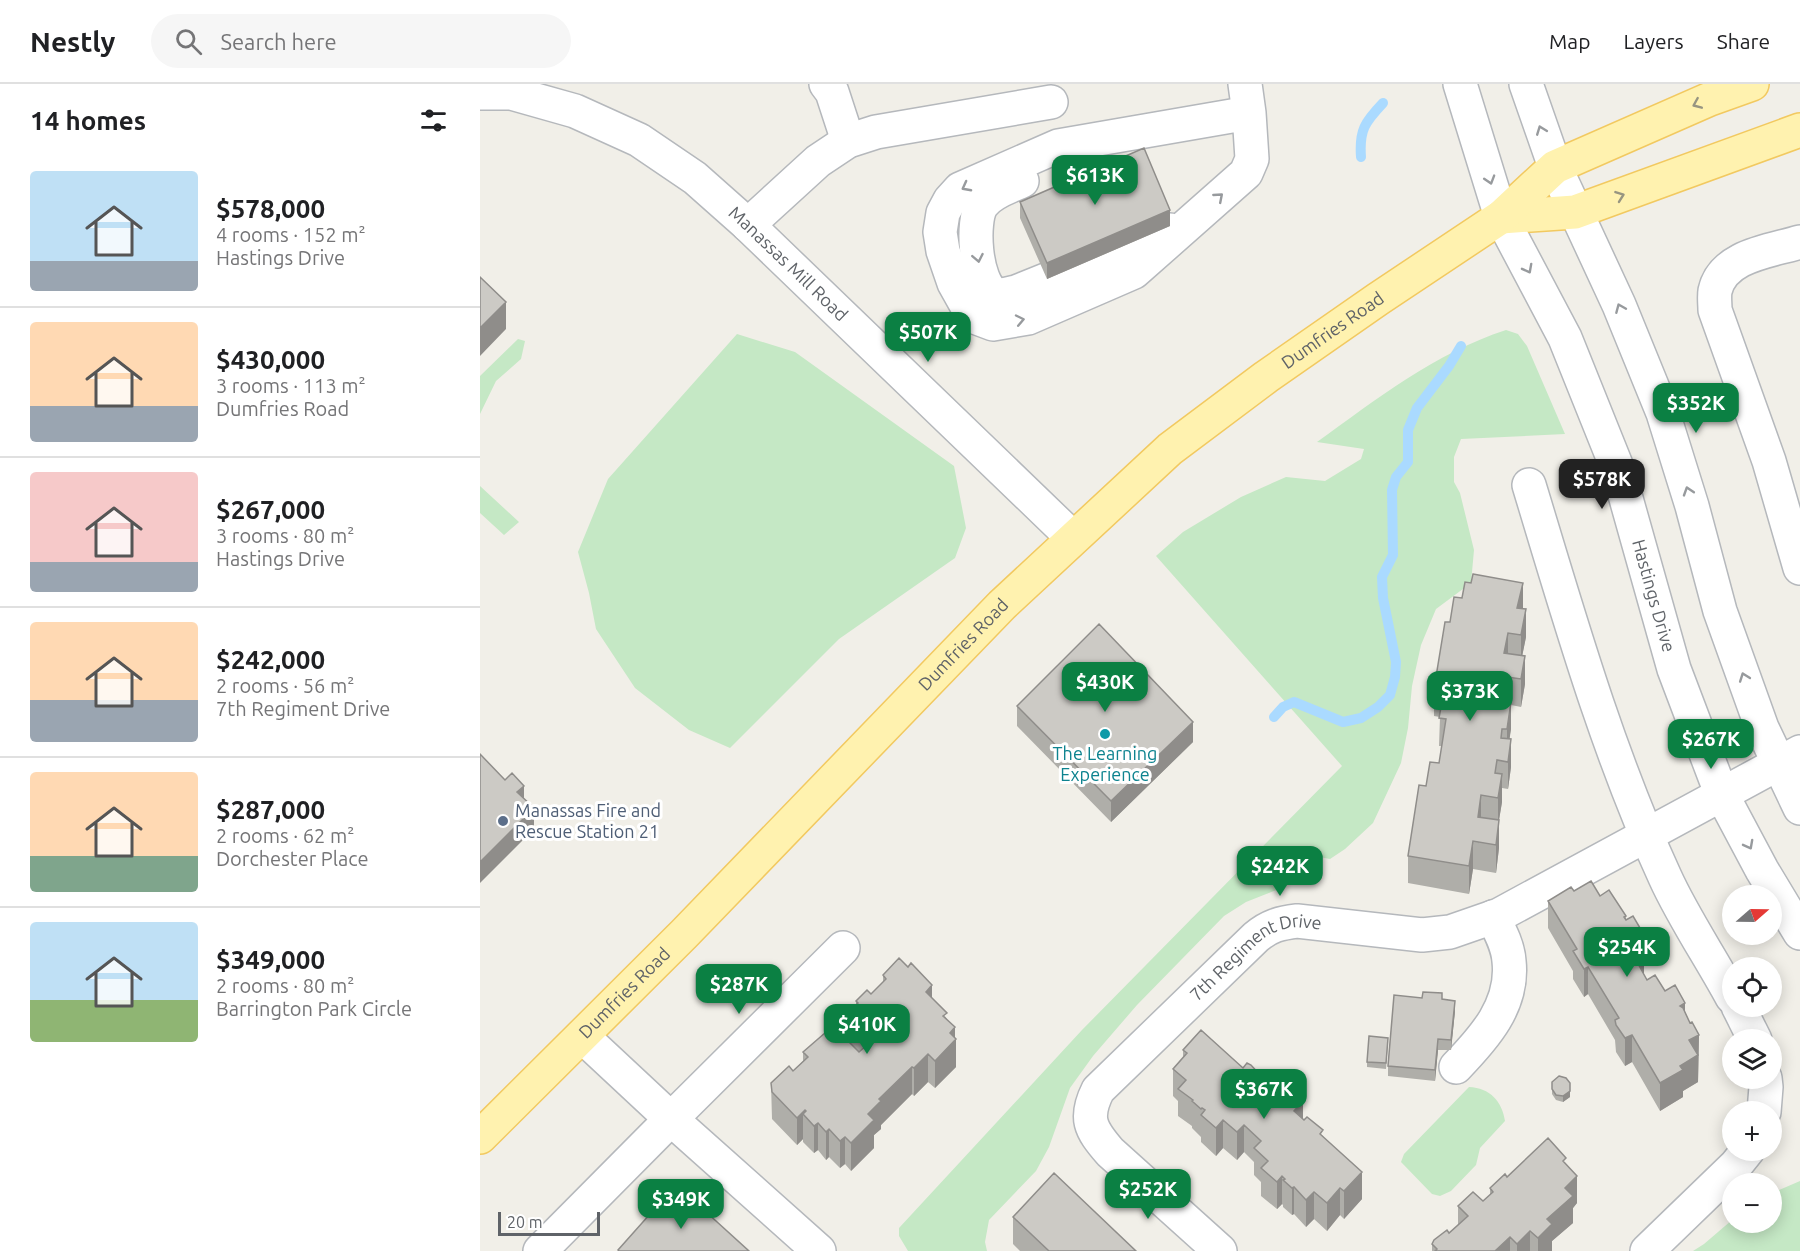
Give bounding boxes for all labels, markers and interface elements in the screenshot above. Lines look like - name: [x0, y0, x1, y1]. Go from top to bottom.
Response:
- search box: [151, 14, 571, 68]
- icon: search: [172, 25, 205, 58]
- text: Nestly: [30, 26, 115, 57]
- text: Search here: [220, 29, 337, 54]
- text: Map: [1549, 29, 1590, 53]
- text: Layers: [1623, 29, 1684, 53]
- text: Share: [1717, 29, 1770, 53]
- one-way arrow: [1693, 97, 1704, 109]
- icon: filters: [417, 104, 450, 137]
- text: 14 homes: [30, 106, 146, 135]
- one-way arrow: [1535, 125, 1548, 136]
- pin: $613K: [1053, 155, 1137, 206]
- text: $613K: [1066, 163, 1124, 186]
- one-way arrow: [1483, 174, 1495, 185]
- one-way arrow: [962, 180, 973, 191]
- one-way arrow: [1614, 190, 1625, 203]
- one-way arrow: [1212, 193, 1222, 204]
- text: $578,000: [216, 194, 325, 223]
- icon: home: [78, 195, 150, 267]
- street label: Manassas Mill Road: [725, 202, 852, 324]
- text: 4 rooms · 152 m²: [216, 223, 366, 246]
- text: Hastings Drive: [216, 246, 345, 269]
- one-way arrow: [971, 253, 984, 263]
- one-way arrow: [1521, 263, 1533, 274]
- street label: Dumfries Road: [1277, 287, 1387, 372]
- one-way arrow: [1615, 304, 1627, 315]
- pin: $507K: [886, 312, 970, 363]
- one-way arrow: [1015, 314, 1025, 327]
- text: $507K: [899, 320, 957, 343]
- text: $430,000: [216, 345, 325, 374]
- icon: home: [78, 346, 150, 418]
- text: 3 rooms · 113 m²: [216, 374, 366, 397]
- pin: $352K: [1654, 383, 1738, 434]
- text: $352K: [1667, 391, 1725, 414]
- text: Dumfries Road: [216, 397, 349, 420]
- pin: $578K: [1560, 459, 1644, 510]
- text: $578K: [1573, 467, 1631, 490]
- one-way arrow: [1682, 486, 1695, 497]
- text: $267,000: [216, 495, 325, 524]
- icon: home: [78, 496, 150, 568]
- text: 3 rooms · 80 m²: [216, 524, 354, 547]
- street label: Hastings Drive: [1629, 537, 1680, 654]
- text: Hastings Drive: [216, 547, 345, 570]
- street label: Dumfries Road: [914, 594, 1012, 694]
- text: $242,000: [216, 645, 325, 674]
- icon: home: [78, 646, 150, 718]
- pin: $430K: [1063, 662, 1147, 713]
- text: $430K: [1076, 670, 1134, 693]
- pin: $373K: [1428, 671, 1512, 722]
- one-way arrow: [1739, 673, 1751, 684]
- text: 2 rooms · 56 m²: [216, 674, 354, 697]
- text: $373K: [1441, 679, 1499, 702]
- text: 7th Regiment Drive: [216, 697, 390, 720]
- pin: $267K: [1669, 719, 1753, 770]
- marker: The Learning Experience: [1098, 727, 1112, 741]
- text: $267K: [1682, 727, 1740, 750]
- place label: The Learning Experience: [1053, 743, 1157, 784]
- text: $287,000: [216, 795, 325, 824]
- icon: home: [78, 796, 150, 868]
- place label: Manassas Fire and Rescue Station 21: [515, 800, 661, 841]
- marker: Manassas Fire and Rescue Station 21: [496, 814, 510, 828]
- text: 2 rooms · 62 m²: [216, 824, 354, 847]
- one-way arrow: [1742, 839, 1753, 849]
- pin: $242K: [1238, 846, 1322, 897]
- text: Dorchester Place: [216, 847, 369, 870]
- text: $242K: [1251, 854, 1309, 877]
- north arrow: [1722, 885, 1782, 945]
- map controls: [1722, 885, 1782, 1233]
- street label: 7th Regiment Drive: [1185, 910, 1323, 1004]
- pin: $254K: [1585, 927, 1669, 978]
- text: $254K: [1598, 935, 1656, 958]
- street label: Dumfries Road: [574, 943, 673, 1042]
- text: $349,000: [216, 945, 325, 974]
- icon: home: [78, 946, 150, 1018]
- button: locate: [1722, 957, 1782, 1017]
- pin: $287K: [697, 964, 781, 1015]
- text: $287K: [710, 972, 768, 995]
- text: 2 rooms · 80 m²: [216, 974, 354, 997]
- text: Barrington Park Circle: [216, 997, 412, 1020]
- pin: $410K: [825, 1004, 909, 1055]
- text: $410K: [838, 1012, 896, 1035]
- button: layers: [1722, 1029, 1782, 1089]
- pin: $367K: [1222, 1069, 1306, 1120]
- text: $367K: [1235, 1077, 1293, 1100]
- button: +: [1722, 1101, 1782, 1161]
- pin: $252K: [1106, 1169, 1190, 1220]
- button: −: [1722, 1173, 1782, 1233]
- text: $252K: [1119, 1177, 1177, 1200]
- pin: $349K: [639, 1179, 723, 1230]
- text: $349K: [652, 1187, 710, 1210]
- scale bar: [498, 1209, 600, 1236]
- text: 20 m: [507, 1213, 543, 1231]

